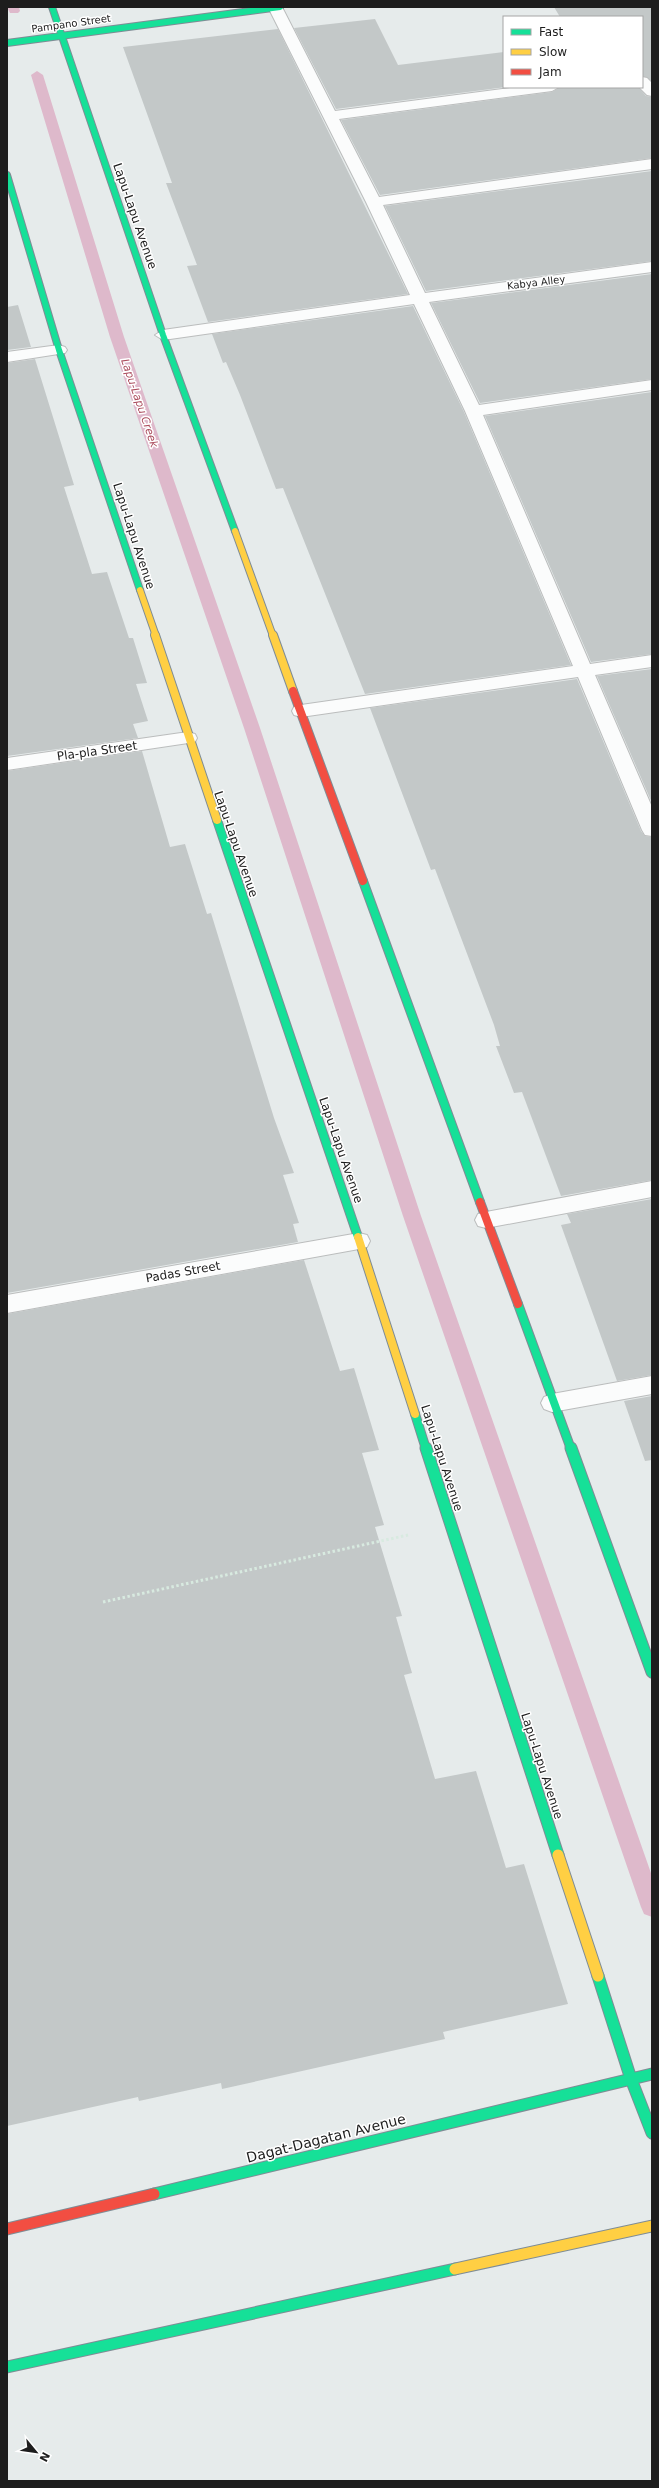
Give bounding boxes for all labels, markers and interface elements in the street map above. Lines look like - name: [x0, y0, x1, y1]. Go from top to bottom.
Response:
- street label: Pampano Street: [31, 12, 111, 35]
- legend: [503, 16, 643, 88]
- text: Fast: [539, 25, 563, 39]
- text: Slow: [539, 45, 567, 59]
- text: Jam: [538, 65, 562, 79]
- street label: Lapu-Lapu Avenue: [110, 161, 160, 271]
- street label: Kabya Alley: [506, 273, 566, 292]
- water label: Lapu-Lapu Creek: [118, 357, 161, 450]
- street label: Lapu-Lapu Avenue: [110, 481, 158, 591]
- street label: Pla-pla Street: [56, 738, 138, 764]
- street label: Lapu-Lapu Avenue: [211, 789, 261, 899]
- street label: Lapu-Lapu Avenue: [316, 1095, 366, 1205]
- street label: Padas Street: [145, 1258, 222, 1285]
- street label: Lapu-Lapu Avenue: [418, 1403, 466, 1513]
- street label: Lapu-Lapu Avenue: [518, 1711, 566, 1821]
- street label: Dagat-Dagatan Avenue: [245, 2110, 407, 2166]
- north arrow: [16, 2432, 56, 2472]
- text: N: [36, 2449, 52, 2464]

